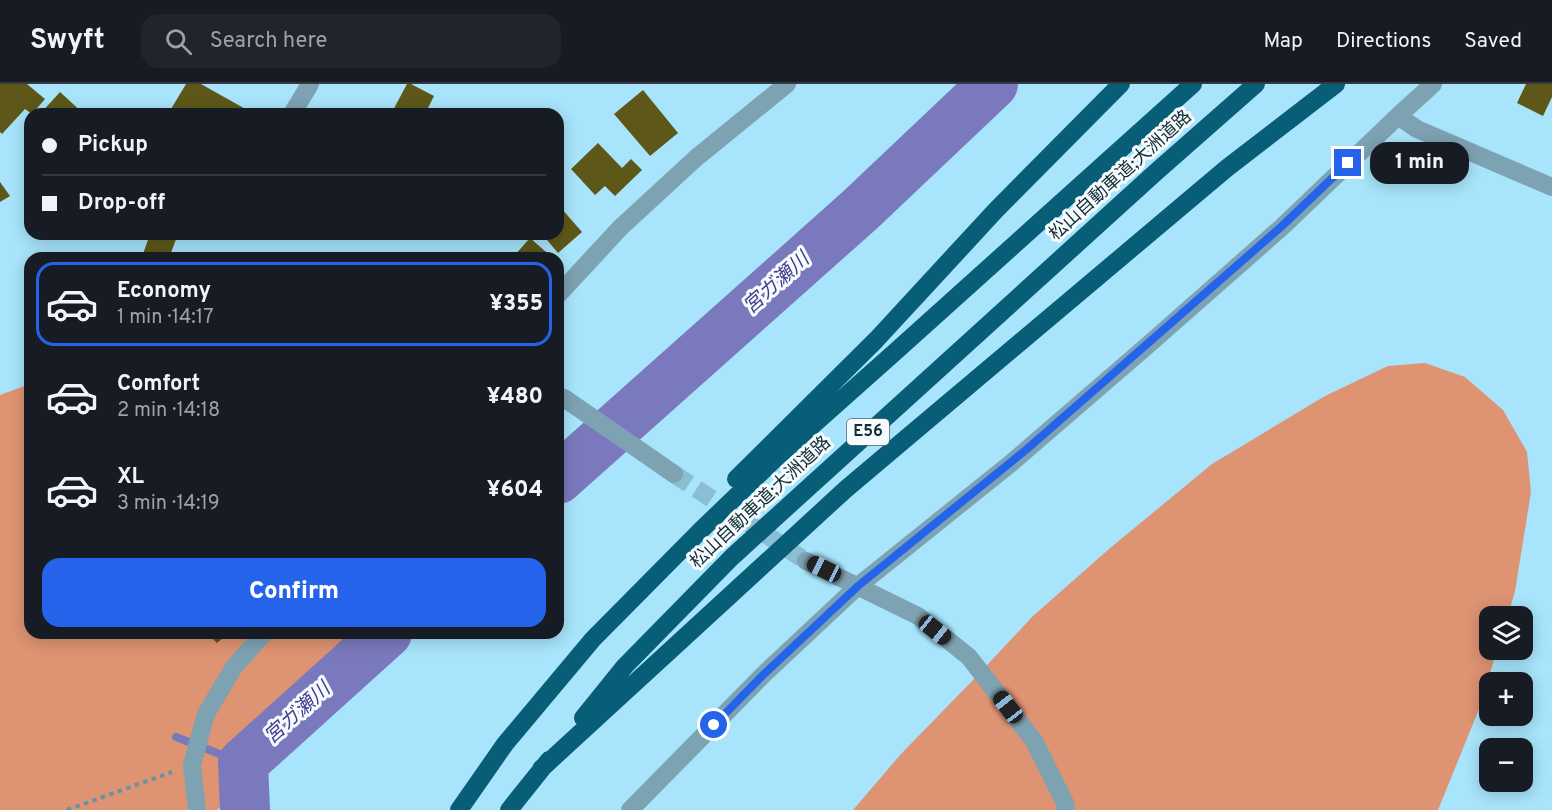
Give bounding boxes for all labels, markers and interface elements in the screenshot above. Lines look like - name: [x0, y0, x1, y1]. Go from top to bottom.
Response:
- search box: [141, 14, 561, 68]
- text: Swyft: [30, 23, 105, 59]
- icon: search: [162, 25, 195, 58]
- text: Search here: [210, 28, 327, 55]
- text: Map: [1263, 28, 1303, 55]
- text: Directions: [1336, 28, 1431, 55]
- text: Saved: [1464, 28, 1522, 55]
- street label: 松山自動車道;大洲道路: [1045, 106, 1197, 246]
- text: Pickup: [78, 132, 148, 159]
- callout: 1 min: [1369, 142, 1468, 184]
- route end: [1334, 149, 1361, 176]
- text: 1 min: [1395, 150, 1444, 176]
- text: Drop-off: [78, 190, 165, 217]
- water label: 宮ガ瀬川: [739, 246, 817, 320]
- icon: car: [45, 277, 99, 331]
- text: Economy: [117, 278, 211, 305]
- text: ¥355: [489, 291, 543, 318]
- text: 1 min · 14:17: [117, 305, 214, 331]
- icon: car: [45, 370, 99, 424]
- text: Comfort: [117, 371, 200, 398]
- text: ¥480: [487, 384, 543, 411]
- text: 2 min · 14:18: [117, 398, 220, 424]
- road number: E56: [847, 419, 889, 445]
- street label: 松山自動車道;大洲道路: [686, 432, 836, 574]
- icon: car: [45, 463, 99, 517]
- text: XL: [117, 464, 144, 491]
- text: ¥604: [487, 477, 543, 504]
- text: 3 min · 14:19: [117, 491, 220, 517]
- car: [804, 553, 844, 585]
- button: Confirm: [42, 558, 546, 627]
- map controls: [1479, 606, 1533, 792]
- button: layers: [1479, 606, 1533, 660]
- car: [915, 612, 955, 648]
- button: +: [1479, 672, 1533, 726]
- water label: 宮ガ瀬川: [260, 676, 338, 750]
- car: [990, 687, 1026, 727]
- route start: [700, 711, 727, 738]
- button: −: [1479, 738, 1533, 792]

